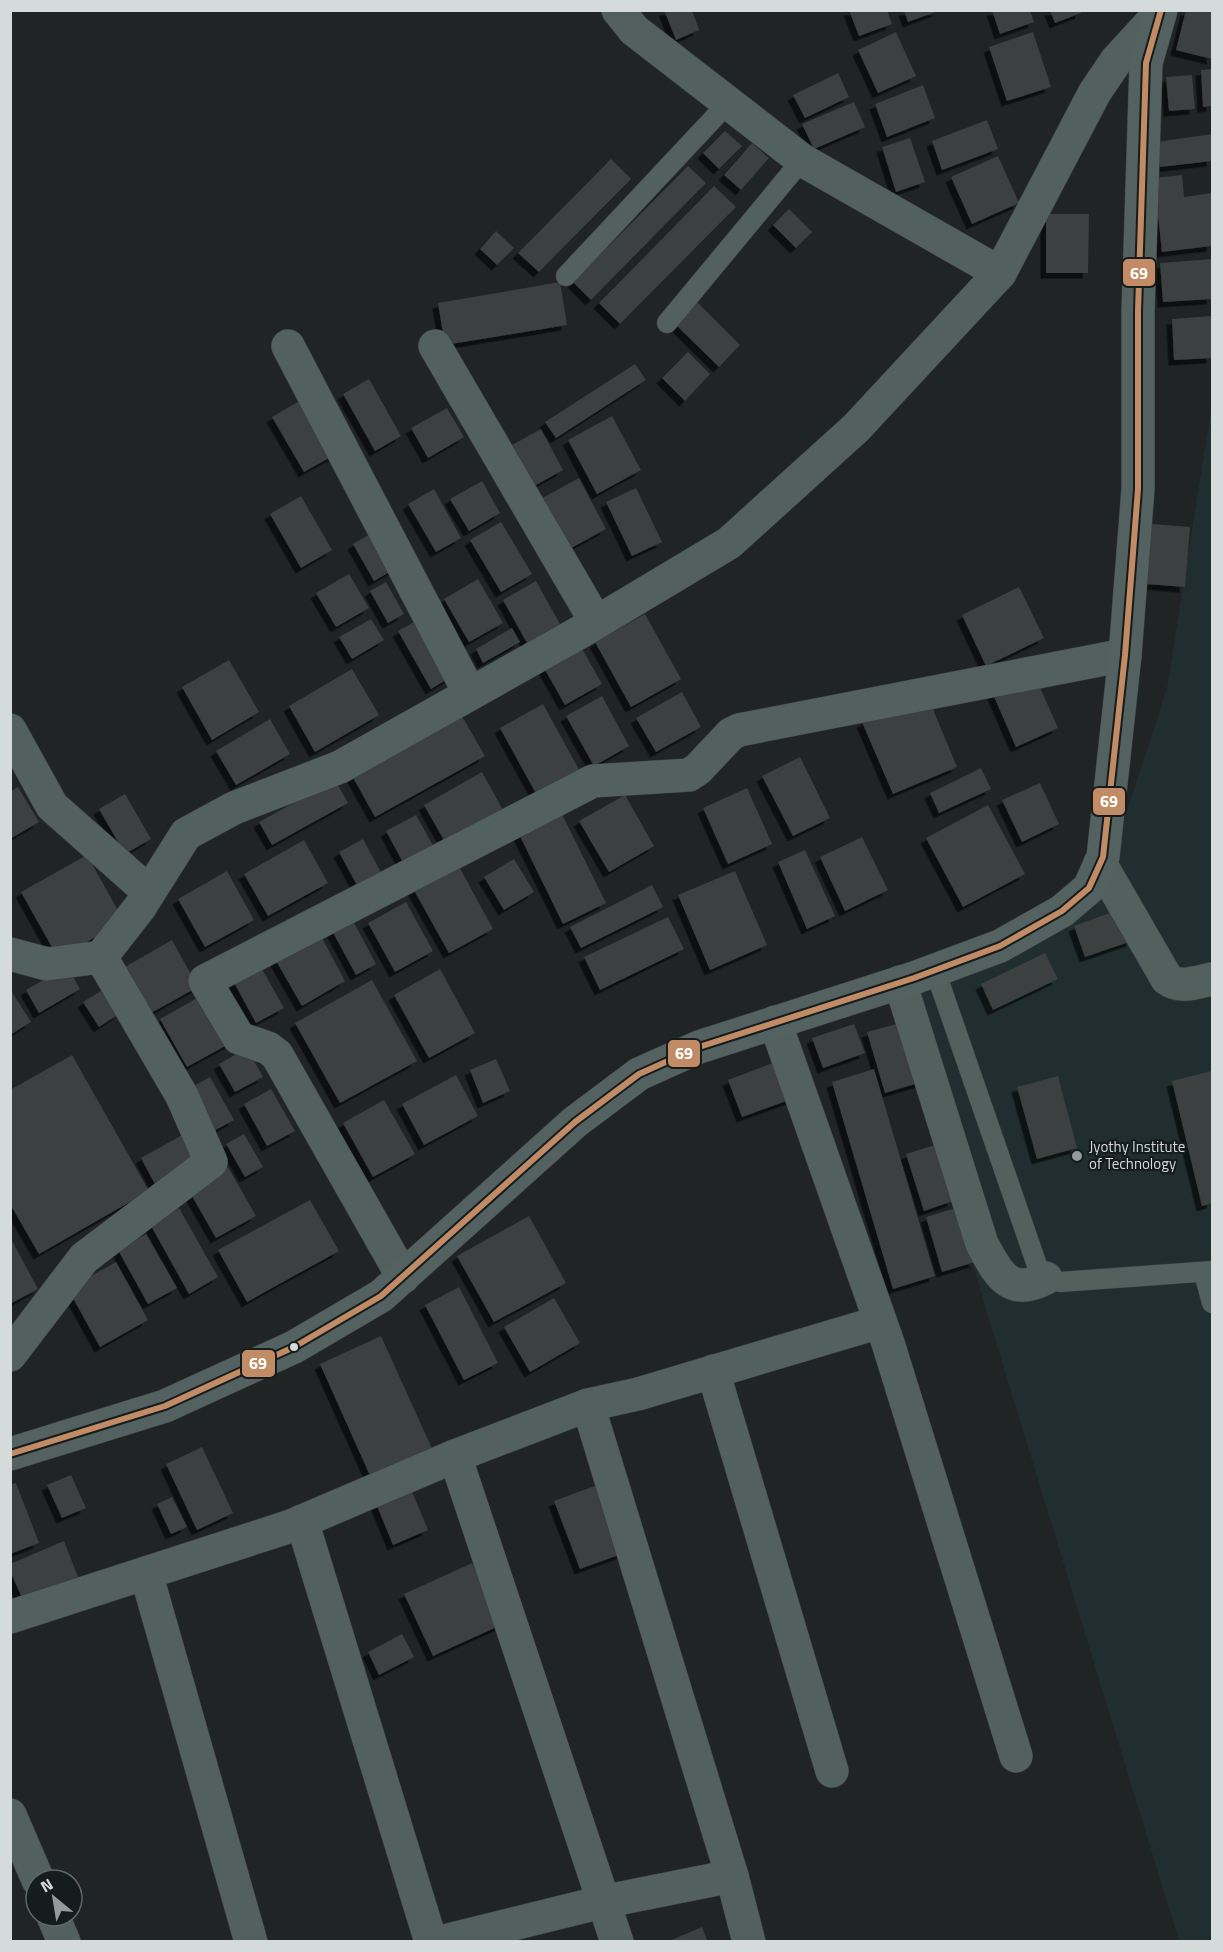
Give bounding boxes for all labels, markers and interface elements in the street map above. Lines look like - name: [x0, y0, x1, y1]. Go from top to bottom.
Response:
- line badge: 69: [1122, 258, 1156, 287]
- text: 69: [1130, 261, 1148, 285]
- line badge: 69: [1092, 787, 1126, 816]
- text: 69: [1100, 789, 1118, 813]
- line badge: 69: [667, 1039, 701, 1068]
- text: 69: [675, 1041, 693, 1065]
- place label: Jyothy Institute of Technology: [1089, 1135, 1185, 1175]
- marker: Jyothy Institute of Technology: [1070, 1149, 1084, 1163]
- unlabelled marker: [288, 1341, 300, 1353]
- line badge: 69: [241, 1349, 276, 1378]
- text: 69: [249, 1351, 267, 1375]
- north arrow: [24, 1868, 84, 1928]
- text: N: [36, 1872, 57, 1898]

